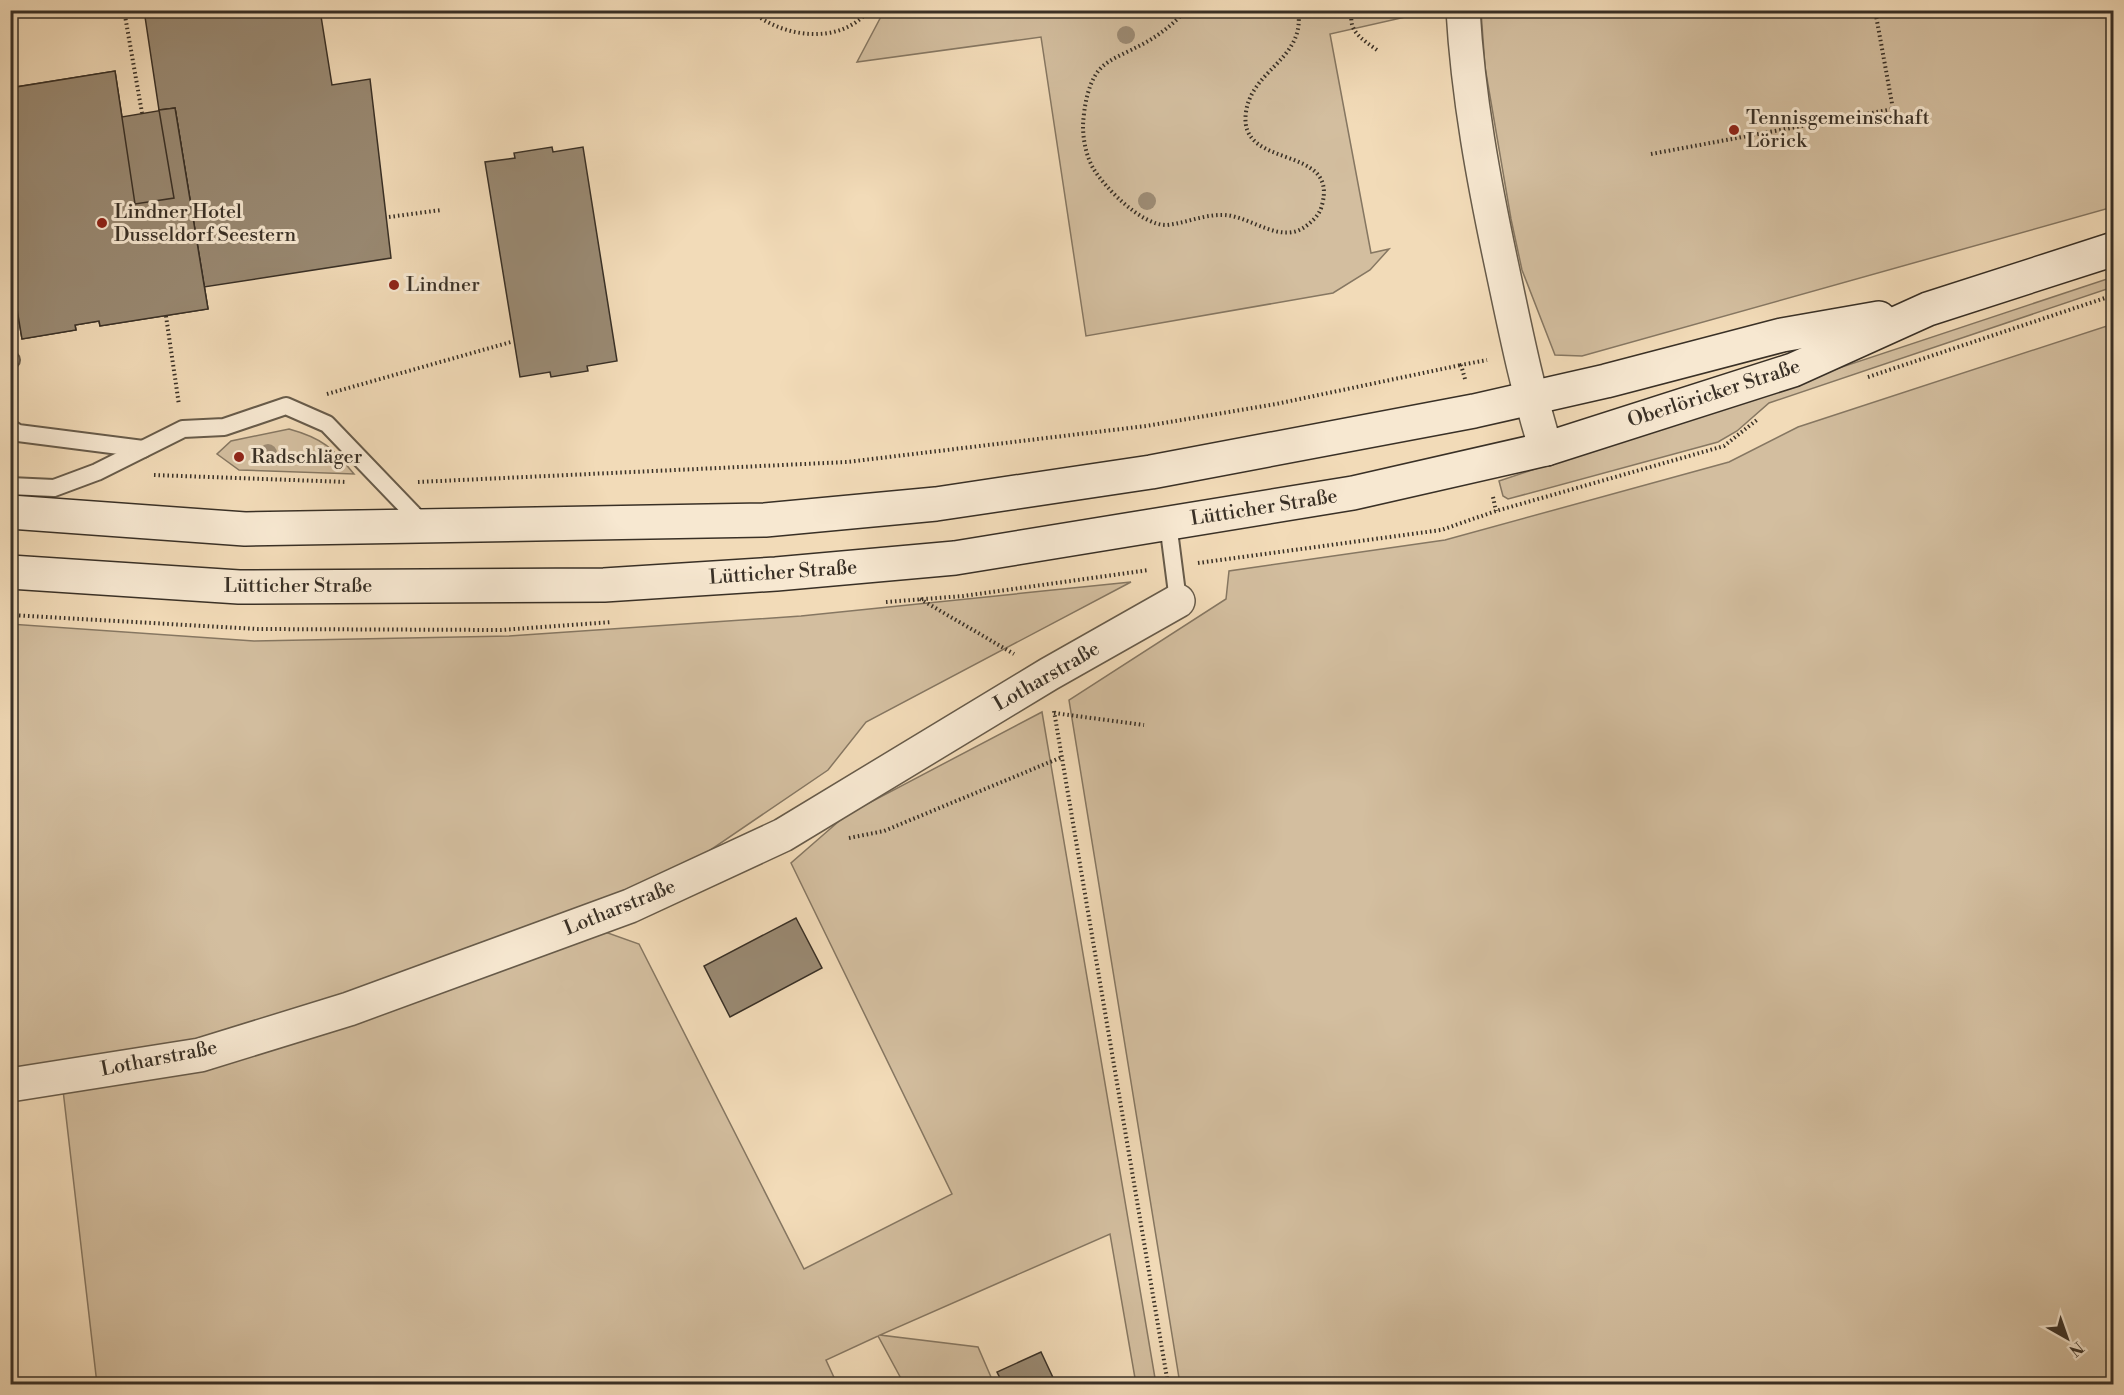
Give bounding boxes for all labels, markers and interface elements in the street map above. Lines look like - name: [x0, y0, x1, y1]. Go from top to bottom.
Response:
- place label: Tennisgemeinschaft Lörick: [1746, 106, 1930, 154]
- marker: Tennisgemeinschaft Lörick: [1727, 123, 1741, 137]
- place label: Lindner Hotel Dusseldorf Seestern: [114, 200, 296, 248]
- marker: Lindner Hotel Dusseldorf Seestern: [95, 216, 109, 230]
- place label: Lindner: [406, 273, 480, 298]
- marker: Lindner: [387, 278, 401, 292]
- street label: Oberlöricker Straße: [1625, 354, 1803, 434]
- place label: Radschläger: [251, 445, 363, 470]
- marker: Radschläger: [232, 450, 246, 464]
- street label: Lütticher Straße: [1189, 484, 1339, 532]
- street label: Lütticher Straße: [708, 555, 858, 591]
- street label: Lütticher Straße: [224, 574, 372, 599]
- street label: Lotharstraße: [990, 637, 1104, 717]
- street label: Lotharstraße: [560, 874, 680, 942]
- street label: Lotharstraße: [99, 1035, 219, 1083]
- north arrow: [2037, 1308, 2097, 1368]
- text: N: [2064, 1337, 2087, 1361]

